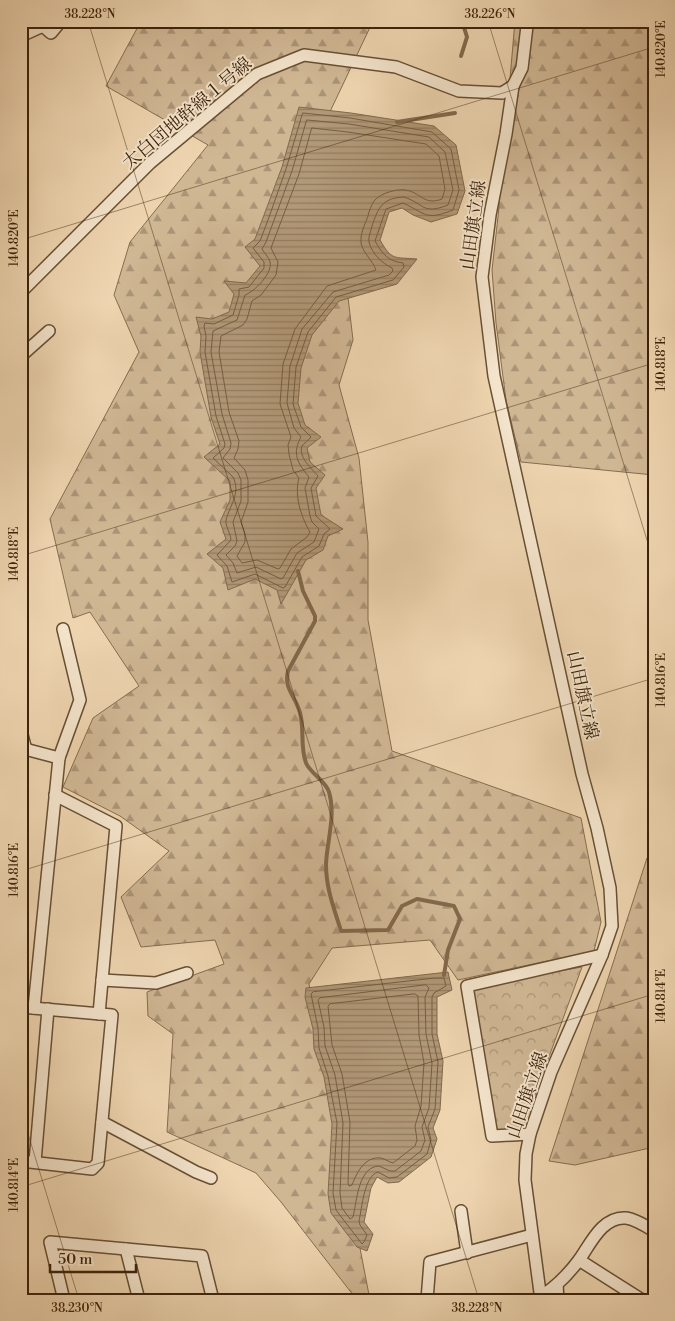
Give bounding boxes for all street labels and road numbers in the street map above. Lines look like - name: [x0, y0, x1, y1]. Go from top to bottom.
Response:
- street label: 太白団地幹線１号線: [118, 53, 257, 174]
- street label: 山田旗立線: [456, 179, 491, 271]
- street label: 山田旗立線: [562, 649, 603, 742]
- street label: 山田旗立線: [502, 1049, 553, 1141]

